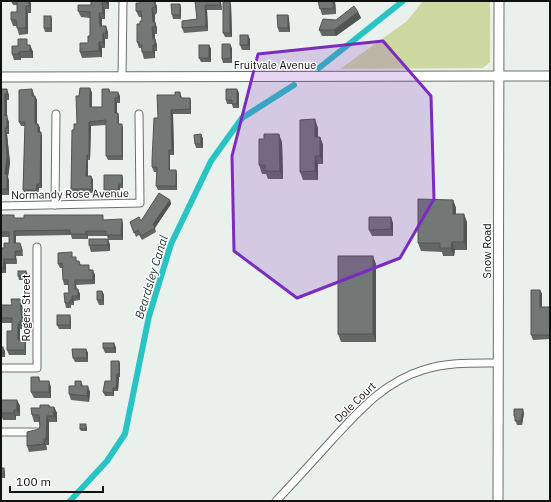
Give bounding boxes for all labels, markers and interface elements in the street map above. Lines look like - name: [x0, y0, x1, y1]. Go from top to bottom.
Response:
- street label: Fruitvale Avenue: [234, 58, 316, 72]
- street label: Normandy Rose Avenue: [11, 186, 129, 202]
- street label: Snow Road: [480, 223, 494, 279]
- water label: Beardsley Canal: [131, 233, 171, 321]
- street label: Rogers Street: [19, 274, 33, 341]
- street label: Dole Court: [331, 379, 379, 425]
- scale bar: [10, 468, 103, 494]
- text: 100 m: [16, 474, 51, 489]

